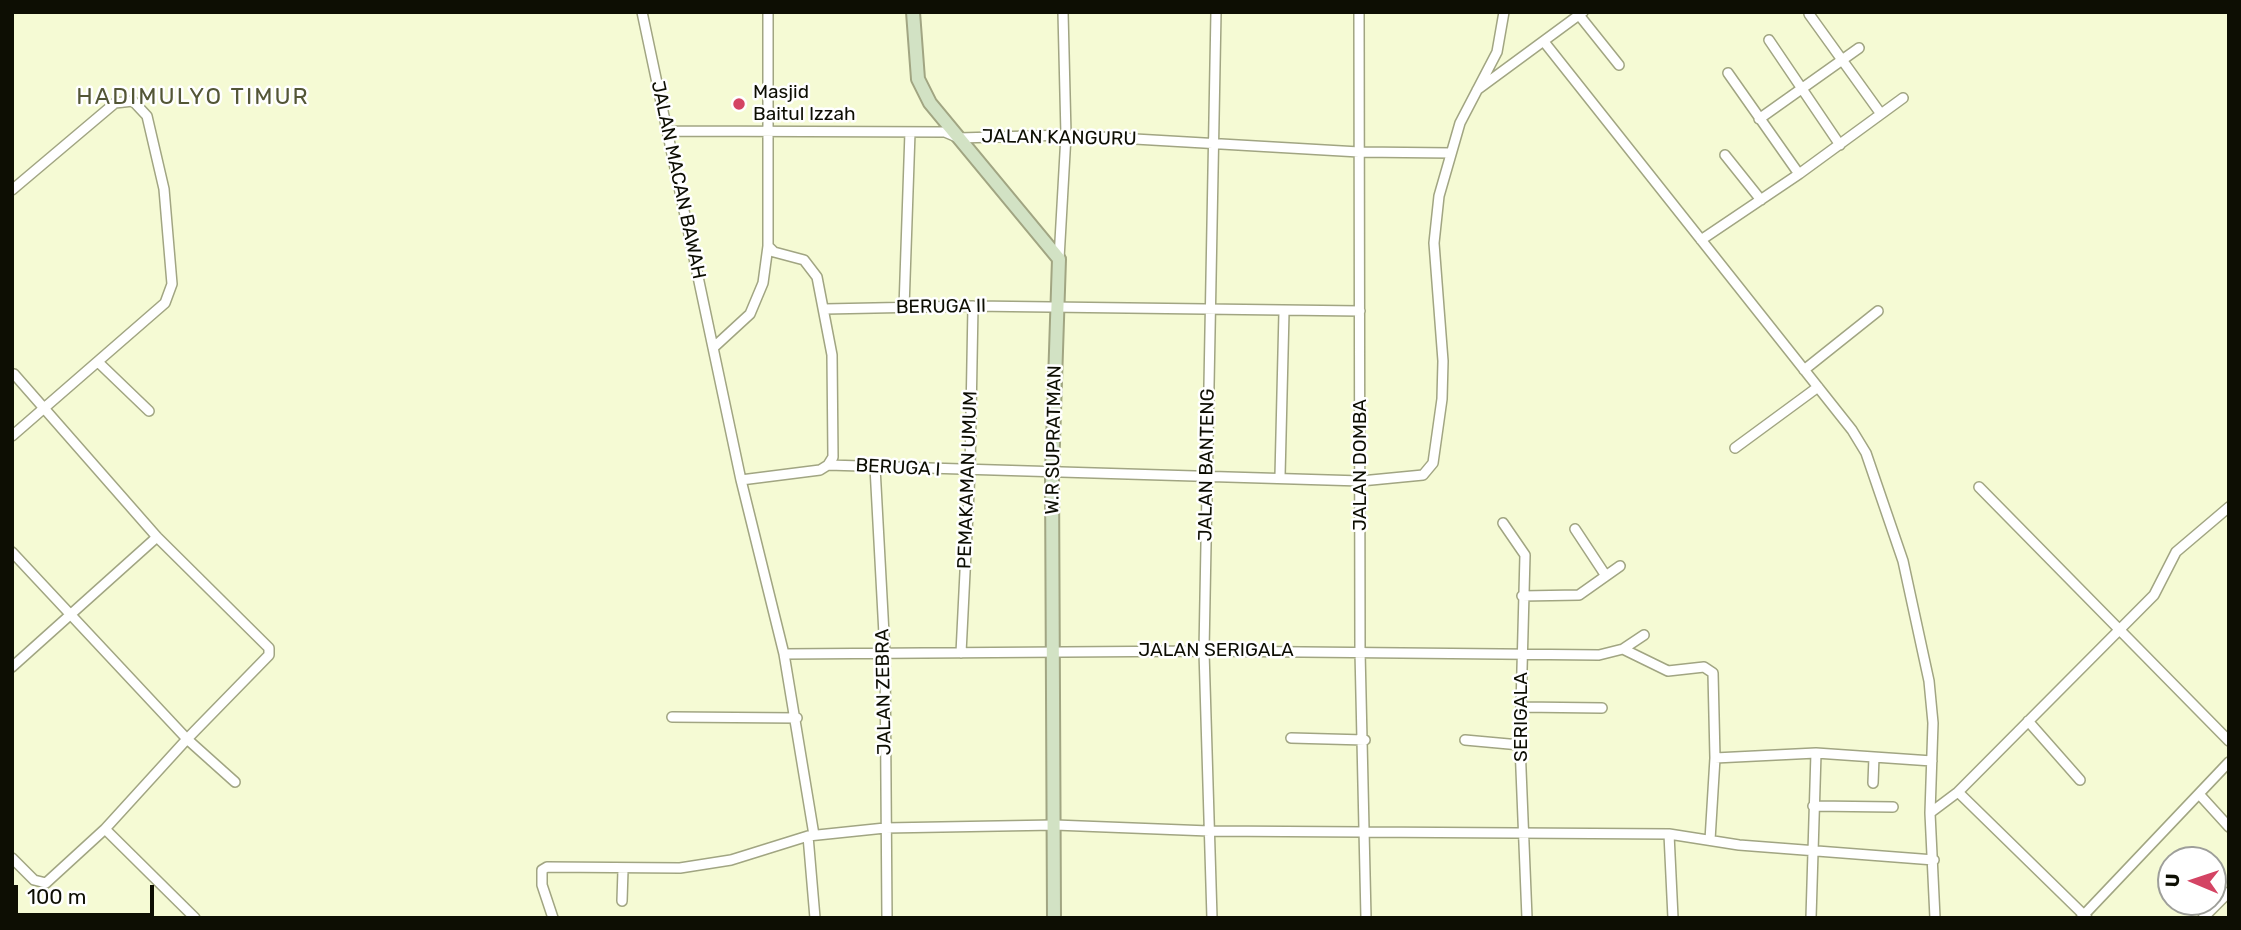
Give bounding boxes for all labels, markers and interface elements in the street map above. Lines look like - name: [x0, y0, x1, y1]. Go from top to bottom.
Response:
- street label: JALAN MACAN BAWAH: [646, 79, 710, 281]
- place label: Masjid Baitul Izzah: [753, 82, 856, 126]
- district label: HADIMULYO TIMUR: [78, 83, 308, 111]
- marker: Masjid Baitul Izzah: [731, 96, 747, 112]
- street label: JALAN KANGURU: [981, 125, 1137, 151]
- street label: BERUGA II: [896, 295, 986, 319]
- street label: W.R SUPRATMAN: [1041, 365, 1067, 515]
- street label: JALAN BANTENG: [1194, 388, 1220, 542]
- street label: PEMAKAMAN UMUM: [953, 391, 983, 569]
- street label: JALAN DOMBA: [1350, 399, 1372, 531]
- street label: BERUGA I: [855, 454, 941, 482]
- street label: JALAN ZEBRA: [871, 629, 897, 755]
- street label: JALAN SERIGALA: [1138, 640, 1294, 662]
- street label: SERIGALA: [1511, 672, 1533, 762]
- north arrow: [2157, 846, 2227, 916]
- scale bar: [18, 870, 158, 914]
- text: U: [2161, 873, 2184, 888]
- text: 100 m: [27, 884, 86, 909]

